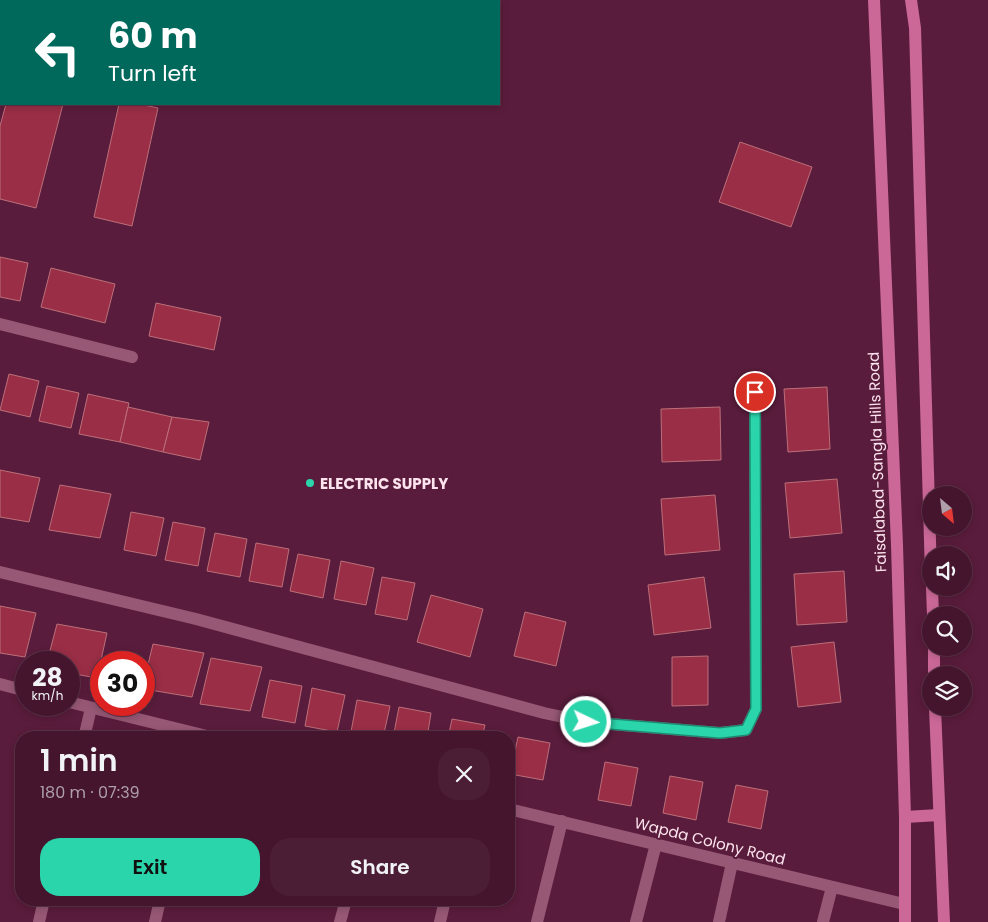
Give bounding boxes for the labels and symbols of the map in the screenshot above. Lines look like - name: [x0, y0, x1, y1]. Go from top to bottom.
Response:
- street label: Faisalabad-Sangla Hills Road: [863, 351, 891, 573]
- pin: [734, 371, 776, 413]
- place label: ELECTRIC SUPPLY: [320, 473, 448, 494]
- marker: ELECTRIC SUPPLY: [304, 477, 316, 489]
- north arrow: [922, 486, 972, 536]
- speed limit sign: 30: [90, 651, 155, 716]
- position arrow: [559, 695, 611, 747]
- street label: Wapda Colony Road: [632, 812, 788, 870]

